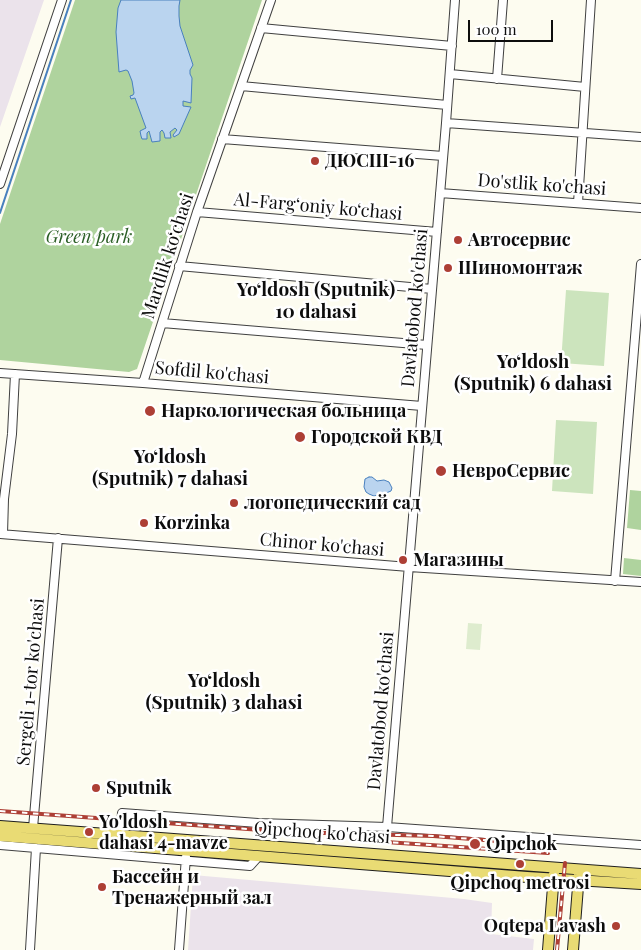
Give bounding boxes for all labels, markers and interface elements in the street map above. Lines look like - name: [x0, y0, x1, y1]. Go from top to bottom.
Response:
- scale bar: [471, 10, 556, 42]
- text: 100 m: [476, 19, 517, 39]
- place label: ДЮСШ-16: [325, 150, 414, 172]
- marker: ДЮСШ-16: [309, 155, 321, 167]
- street label: Do'stlik ko'chasi: [477, 170, 607, 200]
- street label: Al-Farg‘oniy ko‘chasi: [233, 189, 403, 225]
- street label: Mardlik ko‘chasi: [137, 190, 199, 322]
- park label: Green park: [46, 226, 132, 248]
- street label: Davlatobod ko'chasi: [397, 228, 433, 388]
- place label: Автосервис: [468, 229, 571, 251]
- marker: Автосервис: [452, 234, 464, 246]
- place label: Шиномонтаж: [458, 257, 582, 279]
- marker: Шиномонтаж: [442, 262, 454, 274]
- district label: Yo‘ldosh (Sputnik) 10 dahasi: [237, 279, 395, 323]
- district label: Yo‘ldosh (Sputnik) 6 dahasi: [454, 351, 612, 395]
- street label: Sofdil ko'chasi: [154, 357, 270, 389]
- place label: Наркологическая больница: [161, 400, 406, 422]
- marker: Наркологическая больница: [143, 404, 157, 418]
- place label: Городской КВД: [311, 426, 442, 448]
- marker: Городской КВД: [293, 430, 307, 444]
- district label: Yo‘ldosh (Sputnik) 7 dahasi: [92, 446, 248, 490]
- place label: НевроСервис: [452, 460, 570, 482]
- marker: НевроСервис: [434, 464, 448, 478]
- place label: логопедический сад: [244, 492, 421, 514]
- marker: логопедический сад: [228, 497, 240, 509]
- place label: Korzinka: [154, 512, 230, 534]
- marker: Korzinka: [138, 517, 150, 529]
- street label: Chinor ko'chasi: [259, 529, 385, 561]
- place label: Магазины: [413, 549, 504, 571]
- marker: Магазины: [397, 554, 409, 566]
- street label: Sergeli 1-tor ko'chasi: [13, 597, 49, 767]
- street label: Davlatobod ko'chasi: [363, 631, 399, 791]
- district label: Yo‘ldosh (Sputnik) 3 dahasi: [146, 670, 302, 714]
- place label: Sputnik: [106, 777, 172, 799]
- marker: Sputnik: [90, 782, 102, 794]
- place label: Yo'ldosh dahasi 4-mavze: [99, 811, 228, 854]
- street label: Qipchoq ko'chasi: [253, 817, 391, 849]
- marker: Yo'ldosh dahasi 4-mavze: [83, 826, 95, 838]
- place label: Qipchok: [486, 833, 557, 855]
- marker: Qipchok: [468, 837, 482, 851]
- marker: Qipchoq metrosi: [514, 858, 526, 870]
- place label: Бассейн и Тренажерный зал: [112, 866, 272, 909]
- place label: Qipchoq metrosi: [450, 872, 590, 894]
- marker: Бассейн и Тренажерный зал: [96, 881, 108, 893]
- place label: Oqtepa Lavash: [484, 915, 606, 937]
- marker: Oqtepa Lavash: [610, 920, 622, 932]

